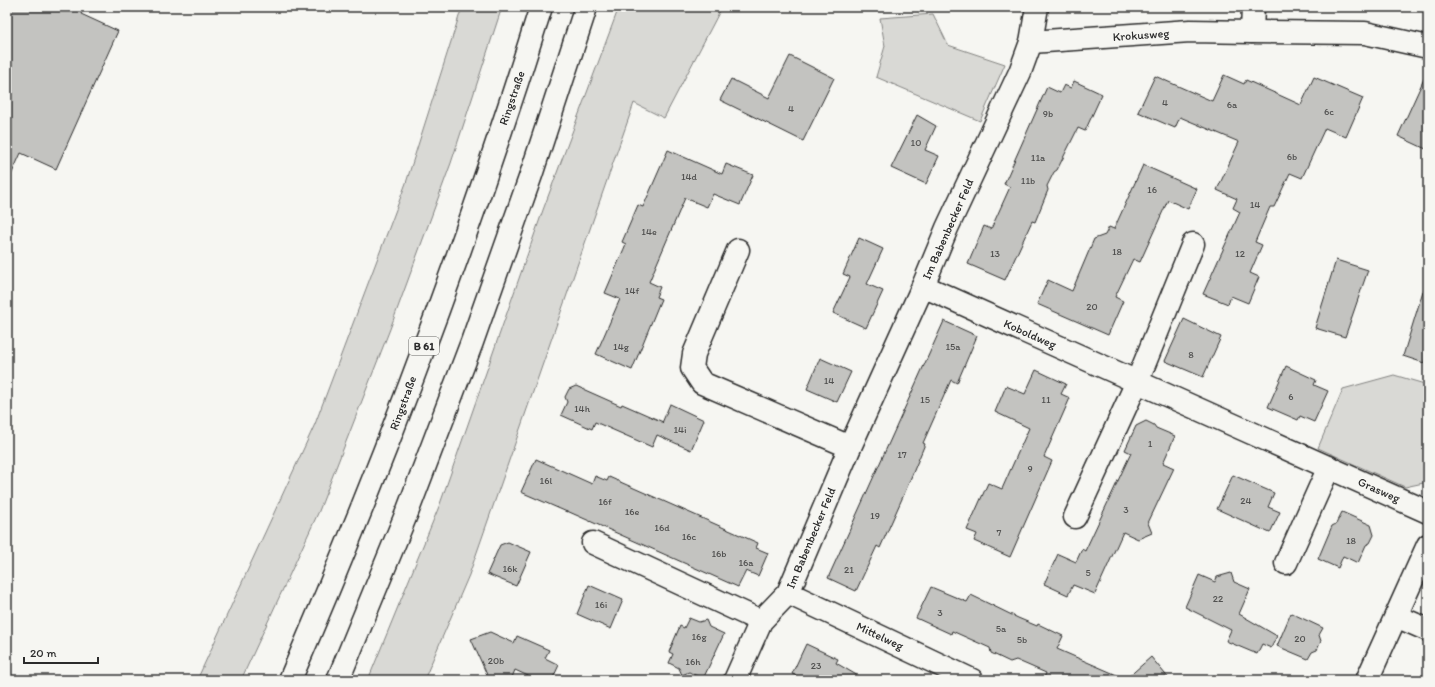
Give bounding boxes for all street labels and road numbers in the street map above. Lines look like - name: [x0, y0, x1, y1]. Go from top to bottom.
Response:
- street label: Krokusweg: [1112, 26, 1171, 44]
- street label: Ringstraße: [496, 69, 528, 127]
- street label: Im Babenbecker Feld: [920, 176, 977, 281]
- street label: Koboldweg: [1002, 316, 1059, 352]
- road number: B 61: [409, 337, 439, 355]
- street label: Ringstraße: [387, 374, 419, 432]
- street label: Grasweg: [1356, 475, 1403, 506]
- street label: Im Babenbecker Feld: [783, 485, 839, 591]
- street label: Mittelweg: [854, 619, 906, 653]

